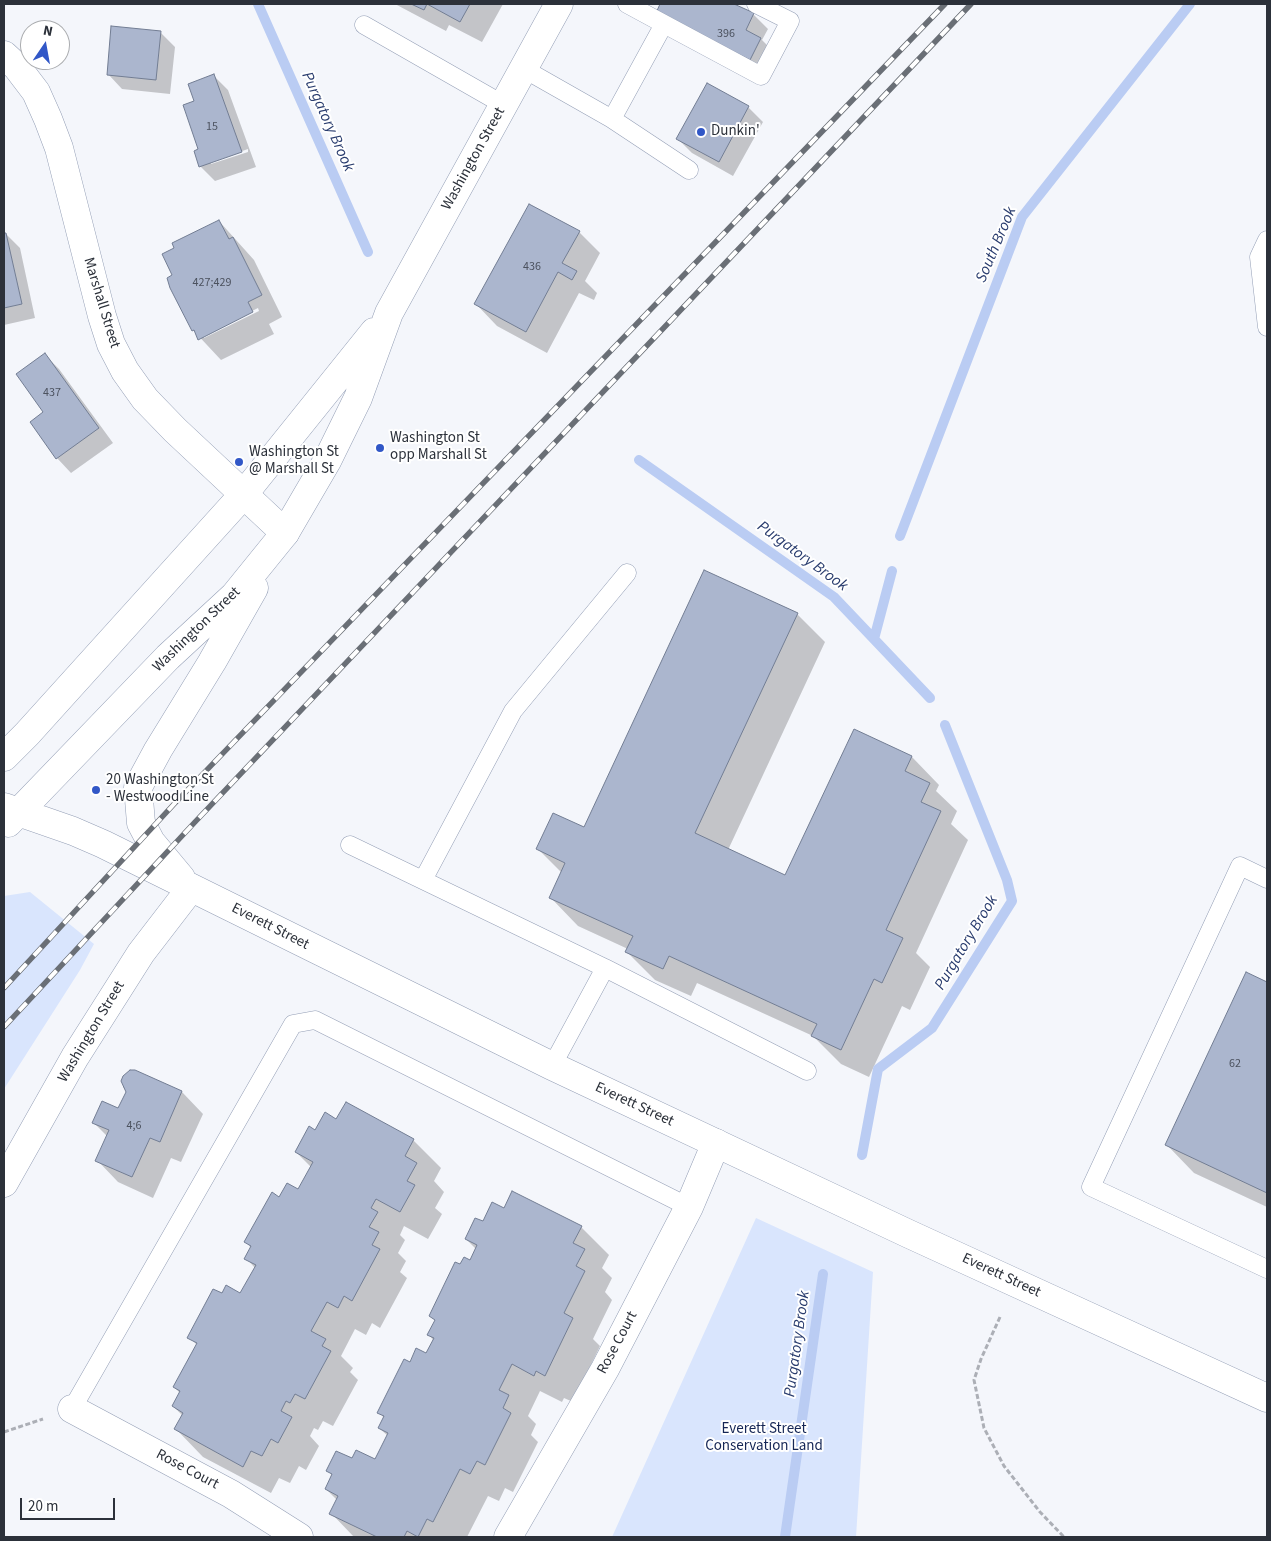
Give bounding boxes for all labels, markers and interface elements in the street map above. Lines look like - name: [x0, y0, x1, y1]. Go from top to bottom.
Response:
- north arrow: [20, 20, 70, 70]
- text: N: [41, 21, 55, 42]
- house number: 396: [717, 27, 735, 41]
- water label: Purgatory Brook: [296, 69, 358, 175]
- street label: Washington Street: [438, 104, 510, 214]
- house number: 15: [206, 120, 218, 134]
- place label: Dunkin': [711, 123, 760, 141]
- marker: Dunkin': [695, 126, 707, 138]
- water label: South Brook: [973, 204, 1021, 286]
- street label: Marshall Street: [79, 255, 123, 351]
- house number: 436: [523, 260, 541, 274]
- house number: 427;429: [193, 276, 231, 290]
- house number: 437: [43, 386, 61, 400]
- place label: Washington St opp Marshall St: [390, 430, 487, 465]
- marker: Washington St opp Marshall St: [374, 442, 386, 454]
- place label: Washington St @ Marshall St: [249, 444, 339, 479]
- marker: Washington St @ Marshall St: [233, 456, 245, 468]
- water label: Purgatory Brook: [753, 518, 851, 596]
- street label: Washington Street: [149, 584, 245, 676]
- place label: 20 Washington St - Westwood Line: [106, 772, 214, 807]
- marker: 20 Washington St - Westwood Line: [90, 784, 102, 796]
- water label: Purgatory Brook: [931, 892, 1003, 994]
- street label: Everett Street: [228, 900, 312, 954]
- street label: Washington Street: [55, 978, 129, 1086]
- house number: 62: [1229, 1057, 1241, 1071]
- street label: Everett Street: [592, 1079, 676, 1131]
- house number: 4;6: [127, 1119, 141, 1133]
- street label: Everett Street: [959, 1250, 1043, 1302]
- water label: Purgatory Brook: [781, 1290, 815, 1398]
- street label: Rose Court: [594, 1309, 642, 1377]
- park label: Everett Street Conservation Land: [705, 1421, 823, 1456]
- street label: Rose Court: [153, 1446, 221, 1494]
- scale bar: [22, 1488, 118, 1520]
- text: 20 m: [28, 1496, 58, 1517]

